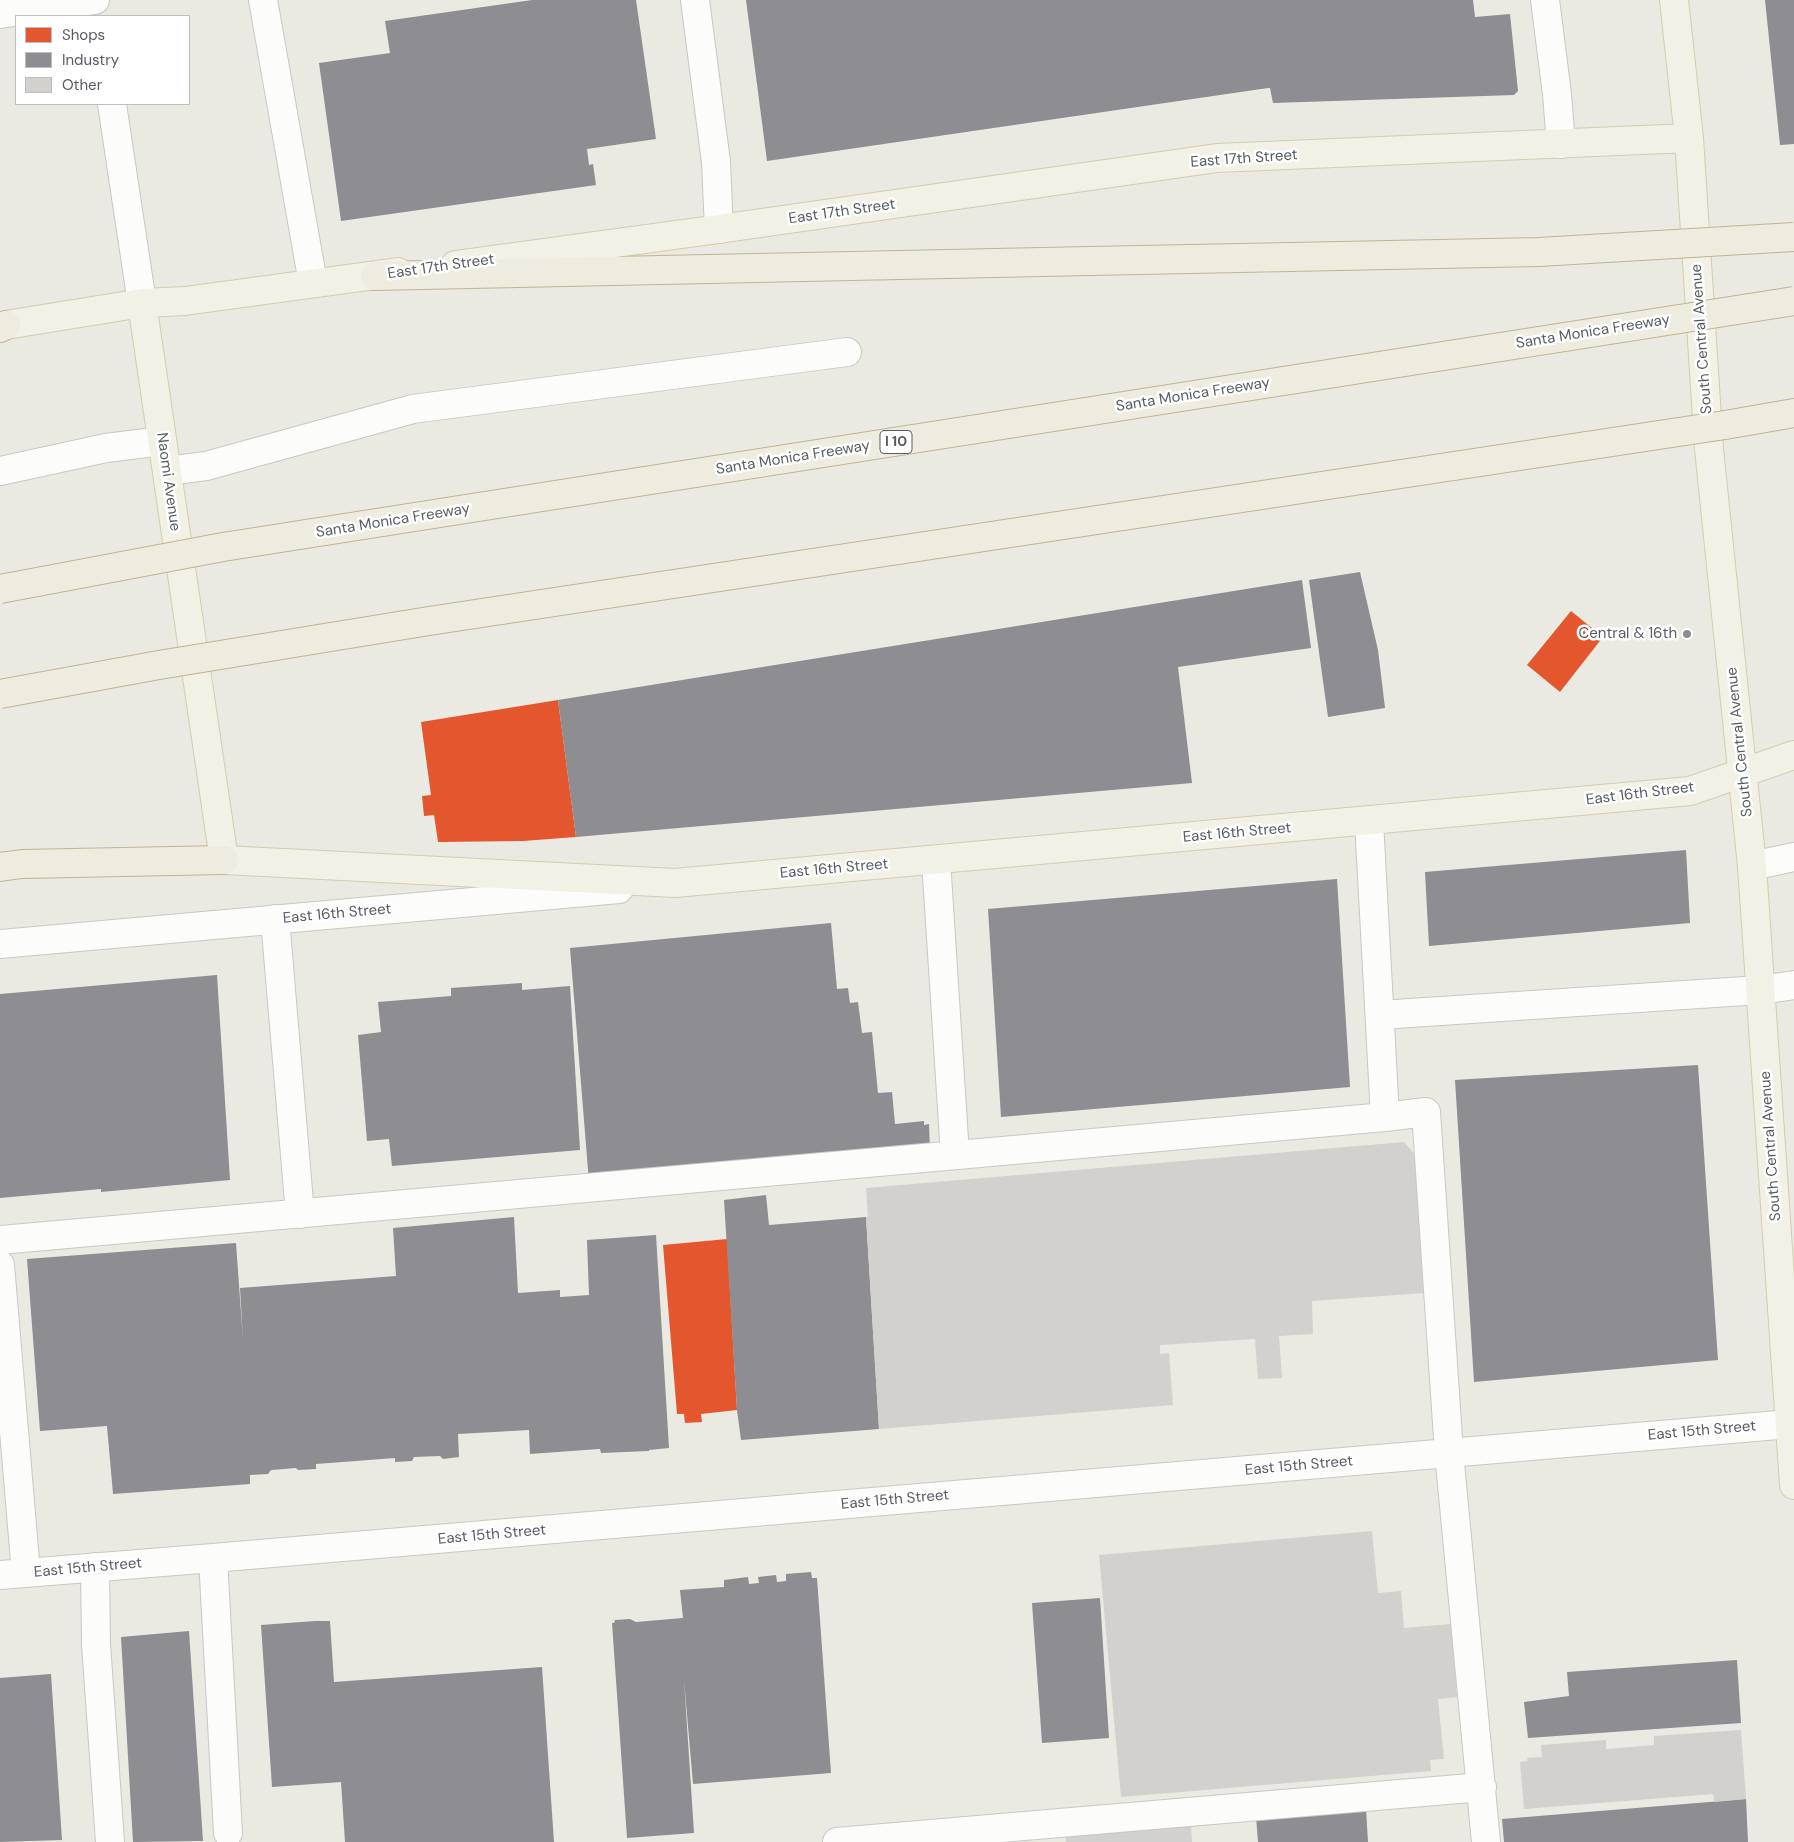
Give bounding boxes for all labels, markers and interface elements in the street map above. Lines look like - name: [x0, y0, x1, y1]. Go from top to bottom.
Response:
- legend: [15, 15, 190, 105]
- text: Shops: [62, 25, 105, 45]
- text: Industry: [62, 50, 119, 70]
- text: Other: [62, 75, 102, 95]
- street label: East 17th Street: [1190, 146, 1298, 172]
- street label: East 17th Street: [788, 196, 896, 228]
- street label: East 17th Street: [387, 251, 495, 283]
- street label: South Central Avenue: [1688, 263, 1716, 415]
- street label: Santa Monica Freeway: [1515, 311, 1671, 353]
- street label: Santa Monica Freeway: [1115, 374, 1271, 416]
- road number: I 10: [880, 431, 912, 454]
- street label: Naomi Avenue: [152, 432, 184, 532]
- street label: Santa Monica Freeway: [715, 437, 871, 479]
- street label: Santa Monica Freeway: [315, 500, 471, 542]
- place label: Central & 16th: [1579, 625, 1677, 643]
- marker: Central & 16th: [1681, 628, 1693, 640]
- street label: South Central Avenue: [1723, 666, 1757, 818]
- street label: East 16th Street: [1585, 778, 1695, 810]
- street label: East 16th Street: [1182, 819, 1292, 847]
- street label: East 16th Street: [779, 855, 889, 883]
- street label: East 16th Street: [282, 900, 392, 928]
- street label: South Central Avenue: [1757, 1070, 1785, 1222]
- street label: East 15th Street: [1647, 1417, 1757, 1445]
- street label: East 15th Street: [1244, 1452, 1354, 1480]
- street label: East 15th Street: [840, 1486, 950, 1514]
- street label: East 15th Street: [437, 1521, 547, 1549]
- street label: East 15th Street: [33, 1554, 143, 1582]

